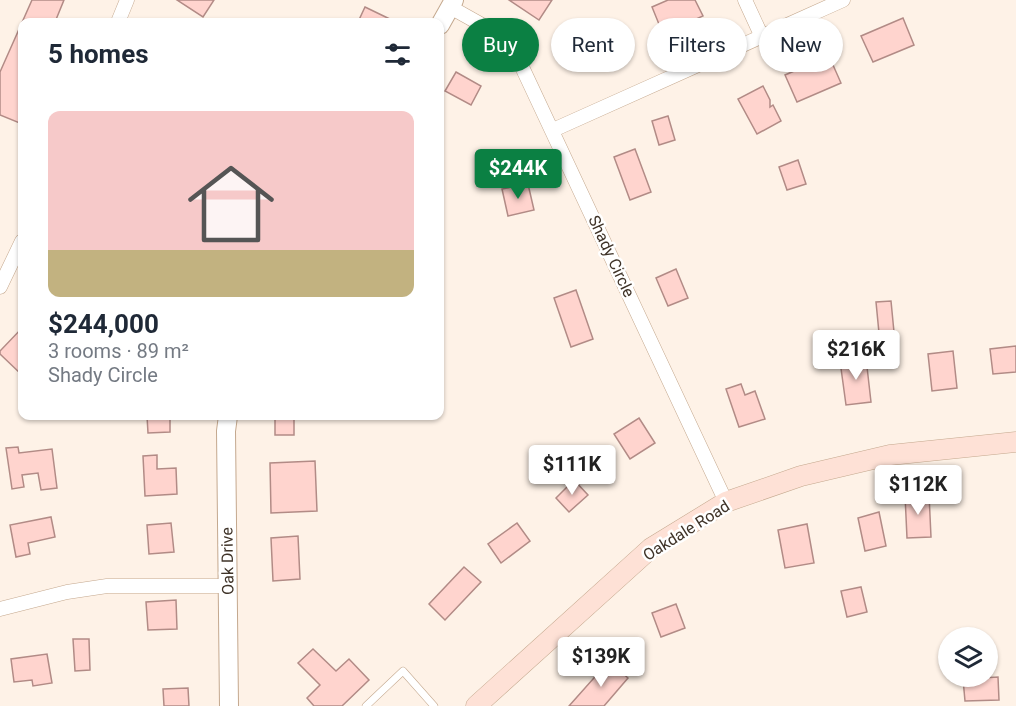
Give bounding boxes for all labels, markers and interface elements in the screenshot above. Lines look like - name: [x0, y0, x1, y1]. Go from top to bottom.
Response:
- chip: Buy: [462, 18, 539, 72]
- chip: Rent: [551, 18, 635, 72]
- chip: Filters: [647, 18, 747, 72]
- chip: New: [759, 18, 843, 72]
- icon: filters: [381, 38, 414, 71]
- text: 5 homes: [48, 39, 149, 69]
- pin: $244K: [476, 149, 560, 200]
- icon: home: [177, 150, 285, 258]
- text: $244K: [489, 156, 547, 180]
- street label: Shady Circle: [584, 212, 639, 300]
- text: $244,000: [48, 309, 159, 339]
- pin: $216K: [814, 330, 898, 381]
- text: $216K: [827, 337, 885, 361]
- text: 3 rooms · 89 m²: [48, 339, 189, 363]
- text: Shady Circle: [48, 363, 158, 387]
- pin: $111K: [530, 445, 614, 496]
- text: $111K: [543, 452, 601, 476]
- pin: $112K: [876, 465, 960, 516]
- text: $112K: [889, 472, 947, 496]
- street label: Oakdale Road: [639, 496, 733, 565]
- street label: Oak Drive: [217, 527, 238, 595]
- map controls: [938, 627, 998, 687]
- button: layers: [938, 627, 998, 687]
- pin: $139K: [559, 637, 643, 688]
- text: $139K: [572, 644, 630, 668]

